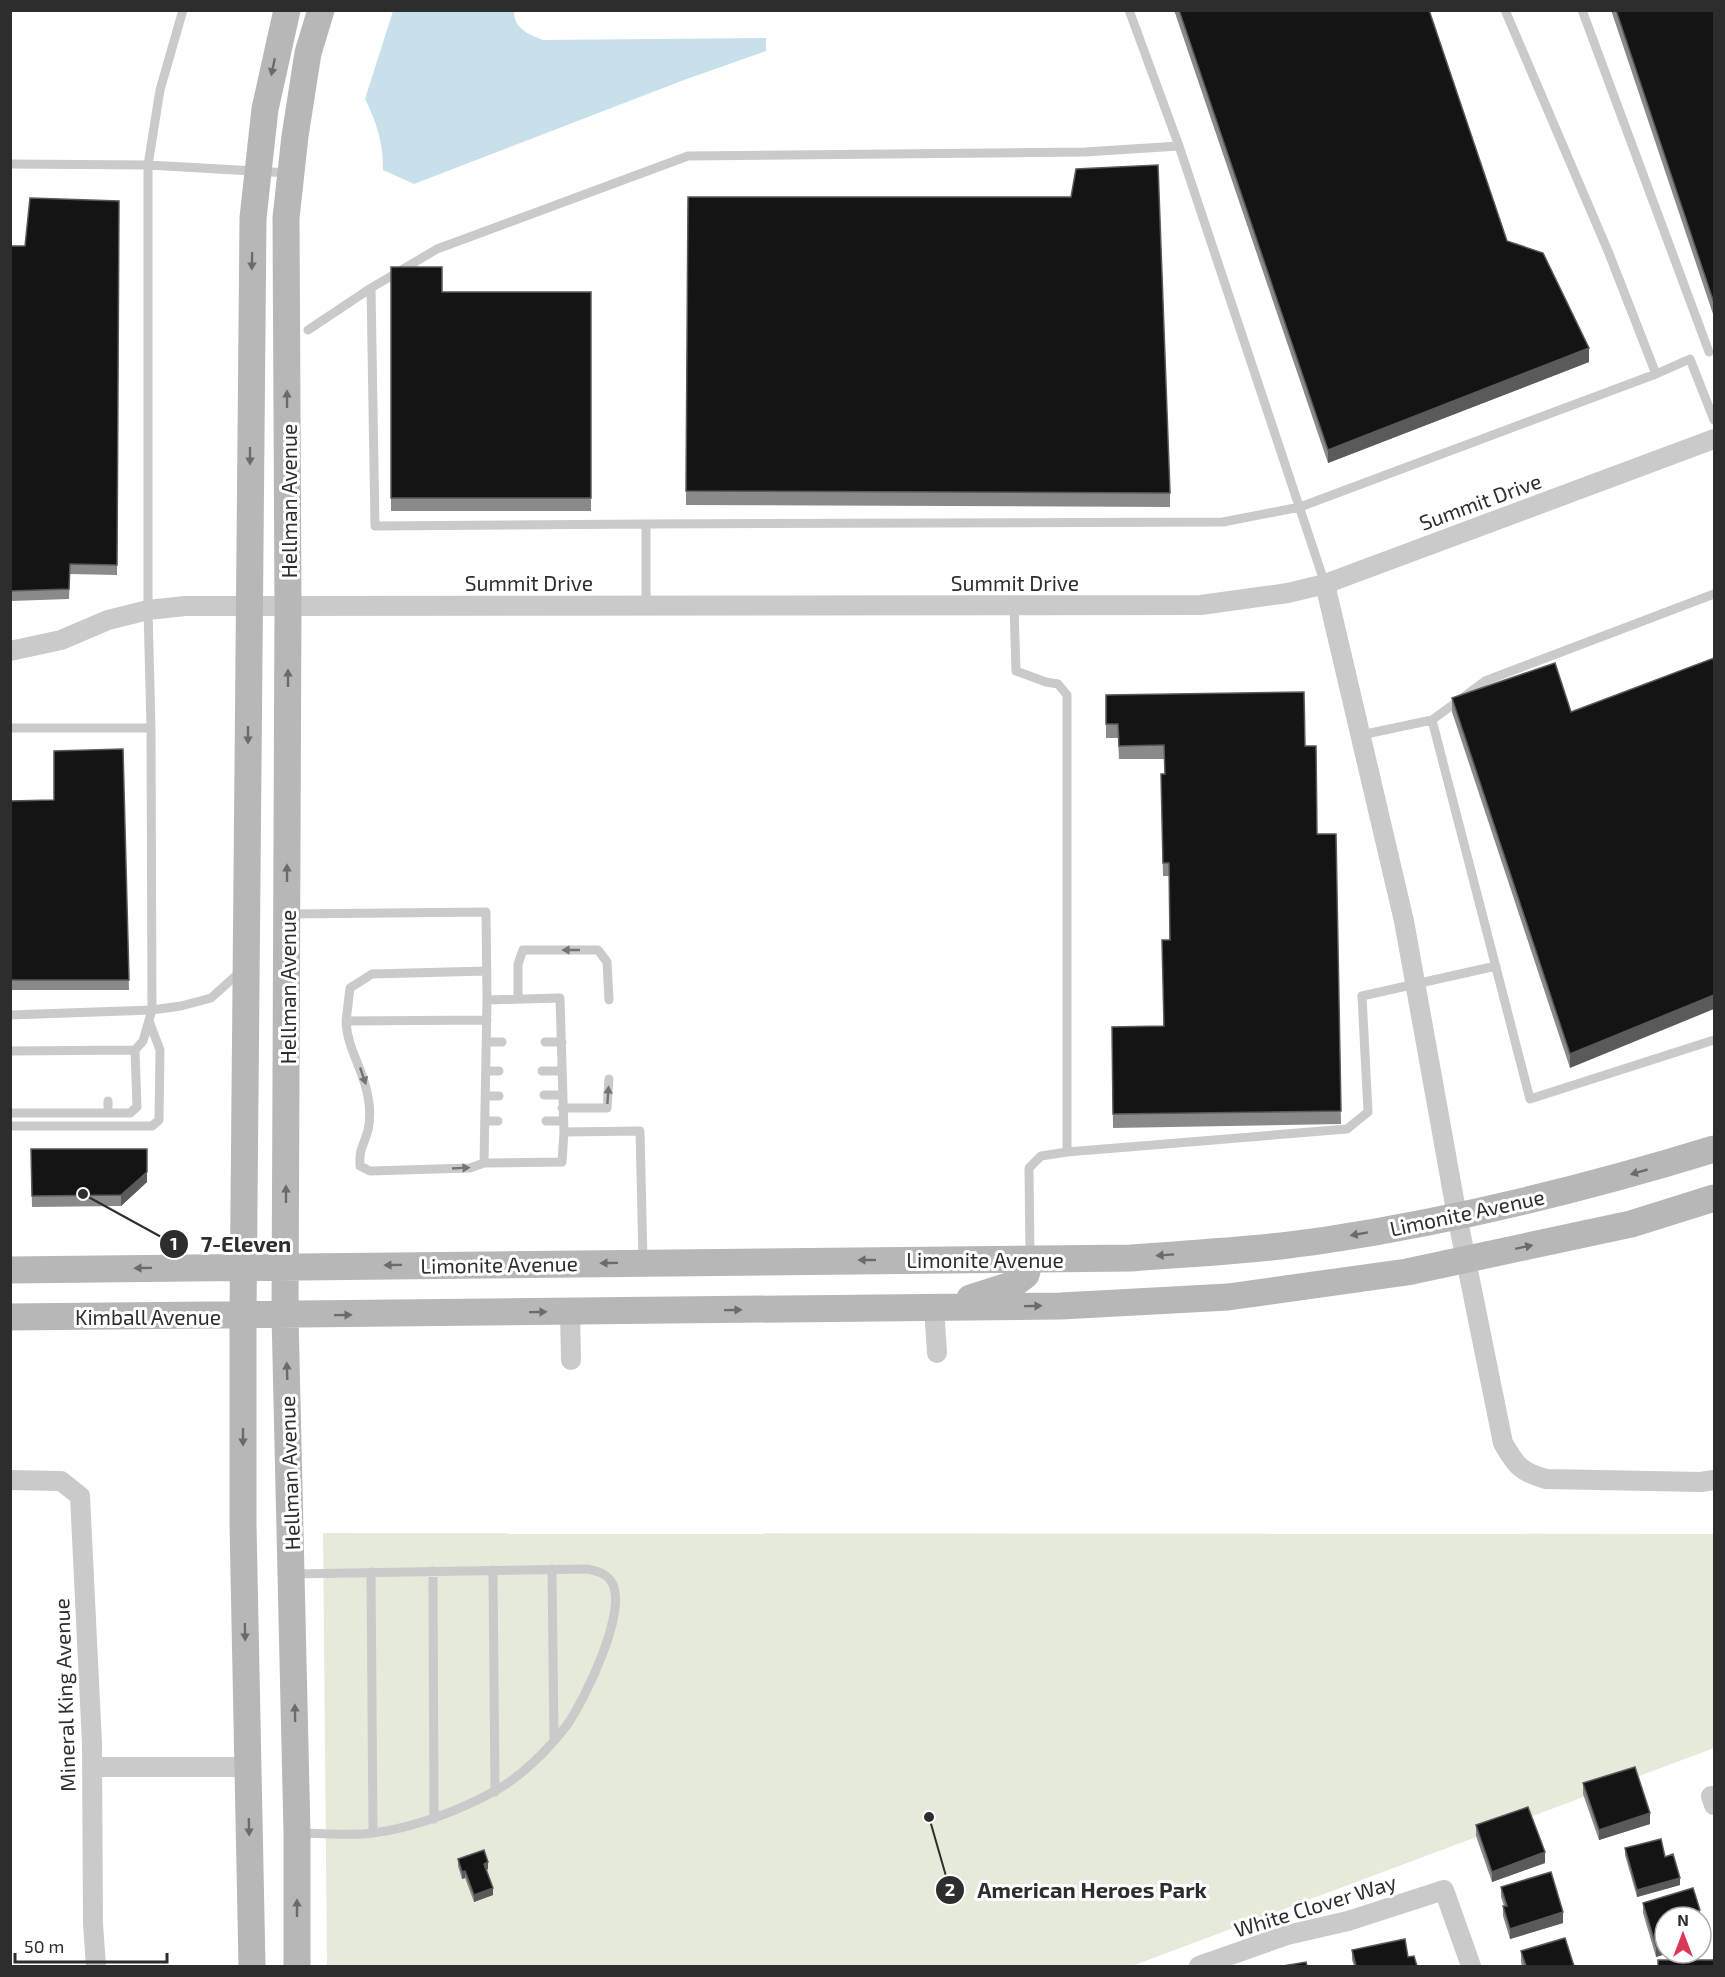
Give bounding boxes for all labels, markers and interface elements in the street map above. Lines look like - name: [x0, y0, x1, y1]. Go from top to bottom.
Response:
- one-way arrow: [268, 58, 277, 77]
- one-way arrow: [247, 251, 257, 270]
- one-way arrow: [282, 389, 292, 408]
- street label: Hellman Avenue: [276, 424, 301, 578]
- one-way arrow: [245, 446, 255, 465]
- street label: Summit Drive: [1415, 467, 1545, 535]
- street label: Summit Drive: [465, 570, 593, 595]
- street label: Summit Drive: [951, 570, 1079, 595]
- one-way arrow: [283, 668, 293, 687]
- one-way arrow: [243, 725, 253, 744]
- one-way arrow: [282, 863, 292, 882]
- street label: Hellman Avenue: [275, 910, 300, 1064]
- one-way arrow: [562, 945, 581, 955]
- one-way arrow: [358, 1068, 368, 1086]
- one-way arrow: [603, 1085, 612, 1104]
- one-way arrow: [452, 1163, 471, 1172]
- one-way arrow: [1630, 1168, 1648, 1177]
- street label: Limonite Avenue: [1387, 1183, 1547, 1241]
- one-way arrow: [281, 1184, 291, 1203]
- callout: 7-Eleven: [159, 1224, 303, 1264]
- text: 7-Eleven: [201, 1230, 291, 1256]
- one-way arrow: [1349, 1230, 1368, 1239]
- text: 1: [170, 1232, 178, 1254]
- one-way arrow: [1514, 1241, 1533, 1251]
- street label: Limonite Avenue: [906, 1247, 1064, 1272]
- street label: Limonite Avenue: [420, 1250, 578, 1278]
- one-way arrow: [1155, 1251, 1174, 1260]
- one-way arrow: [857, 1255, 876, 1265]
- one-way arrow: [599, 1258, 618, 1268]
- one-way arrow: [383, 1260, 402, 1270]
- one-way arrow: [133, 1263, 152, 1273]
- one-way arrow: [1024, 1301, 1043, 1311]
- street label: Kimball Avenue: [75, 1304, 221, 1329]
- one-way arrow: [724, 1305, 743, 1315]
- one-way arrow: [529, 1307, 548, 1317]
- one-way arrow: [334, 1310, 353, 1319]
- one-way arrow: [282, 1362, 291, 1381]
- street label: Hellman Avenue: [274, 1395, 304, 1551]
- one-way arrow: [238, 1427, 248, 1446]
- street label: Mineral King Avenue: [48, 1598, 80, 1792]
- one-way arrow: [241, 1622, 250, 1641]
- one-way arrow: [290, 1704, 300, 1723]
- one-way arrow: [244, 1817, 254, 1836]
- street label: White Clover Way: [1231, 1868, 1399, 1942]
- callout: American Heroes Park: [935, 1870, 1219, 1910]
- text: American Heroes Park: [977, 1876, 1208, 1902]
- text: 2: [945, 1878, 955, 1900]
- one-way arrow: [292, 1899, 302, 1918]
- north arrow: [1653, 1905, 1713, 1965]
- text: N: [1677, 1910, 1689, 1929]
- scale bar: [15, 1926, 166, 1964]
- text: 50 m: [24, 1935, 64, 1957]

